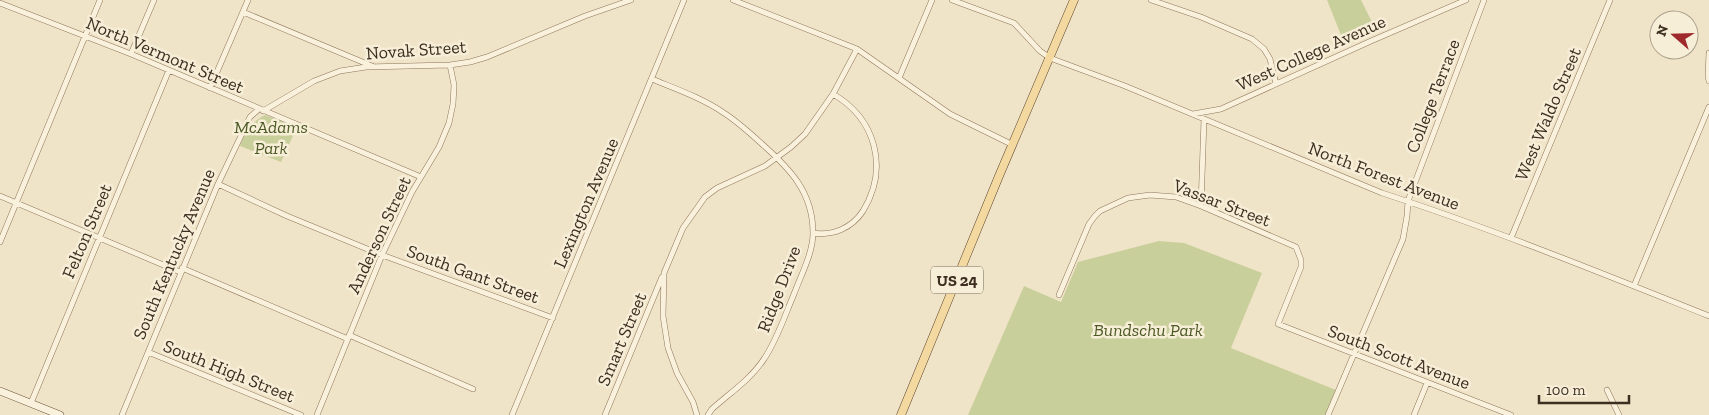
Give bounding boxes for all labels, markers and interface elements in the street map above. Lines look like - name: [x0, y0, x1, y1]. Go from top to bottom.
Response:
- street label: West College Avenue: [1233, 10, 1389, 96]
- north arrow: [1649, 10, 1699, 60]
- street label: North Vermont Street: [83, 12, 248, 98]
- text: N: [1652, 22, 1672, 39]
- street label: Novak Street: [365, 35, 467, 64]
- street label: College Terrace: [1401, 36, 1465, 156]
- street label: West Waldo Street: [1510, 44, 1586, 184]
- park label: McAdams Park: [234, 116, 308, 159]
- street label: Lexington Avenue: [549, 135, 623, 271]
- street label: North Forest Avenue: [1305, 137, 1463, 215]
- street label: South Kentucky Avenue: [128, 165, 220, 343]
- street label: Anderson Street: [342, 173, 416, 297]
- street label: Vassar Street: [1169, 174, 1274, 232]
- street label: Felton Street: [57, 180, 117, 282]
- street label: South Gant Street: [404, 240, 542, 308]
- street label: Ridge Drive: [752, 243, 806, 335]
- road number: US 24: [931, 266, 983, 294]
- street label: Smart Street: [592, 289, 652, 389]
- park label: Bundschu Park: [1093, 319, 1203, 341]
- street label: South Scott Avenue: [1325, 320, 1473, 394]
- street label: South High Street: [160, 335, 298, 407]
- scale bar: [1539, 372, 1629, 404]
- text: 100 m: [1546, 381, 1585, 399]

